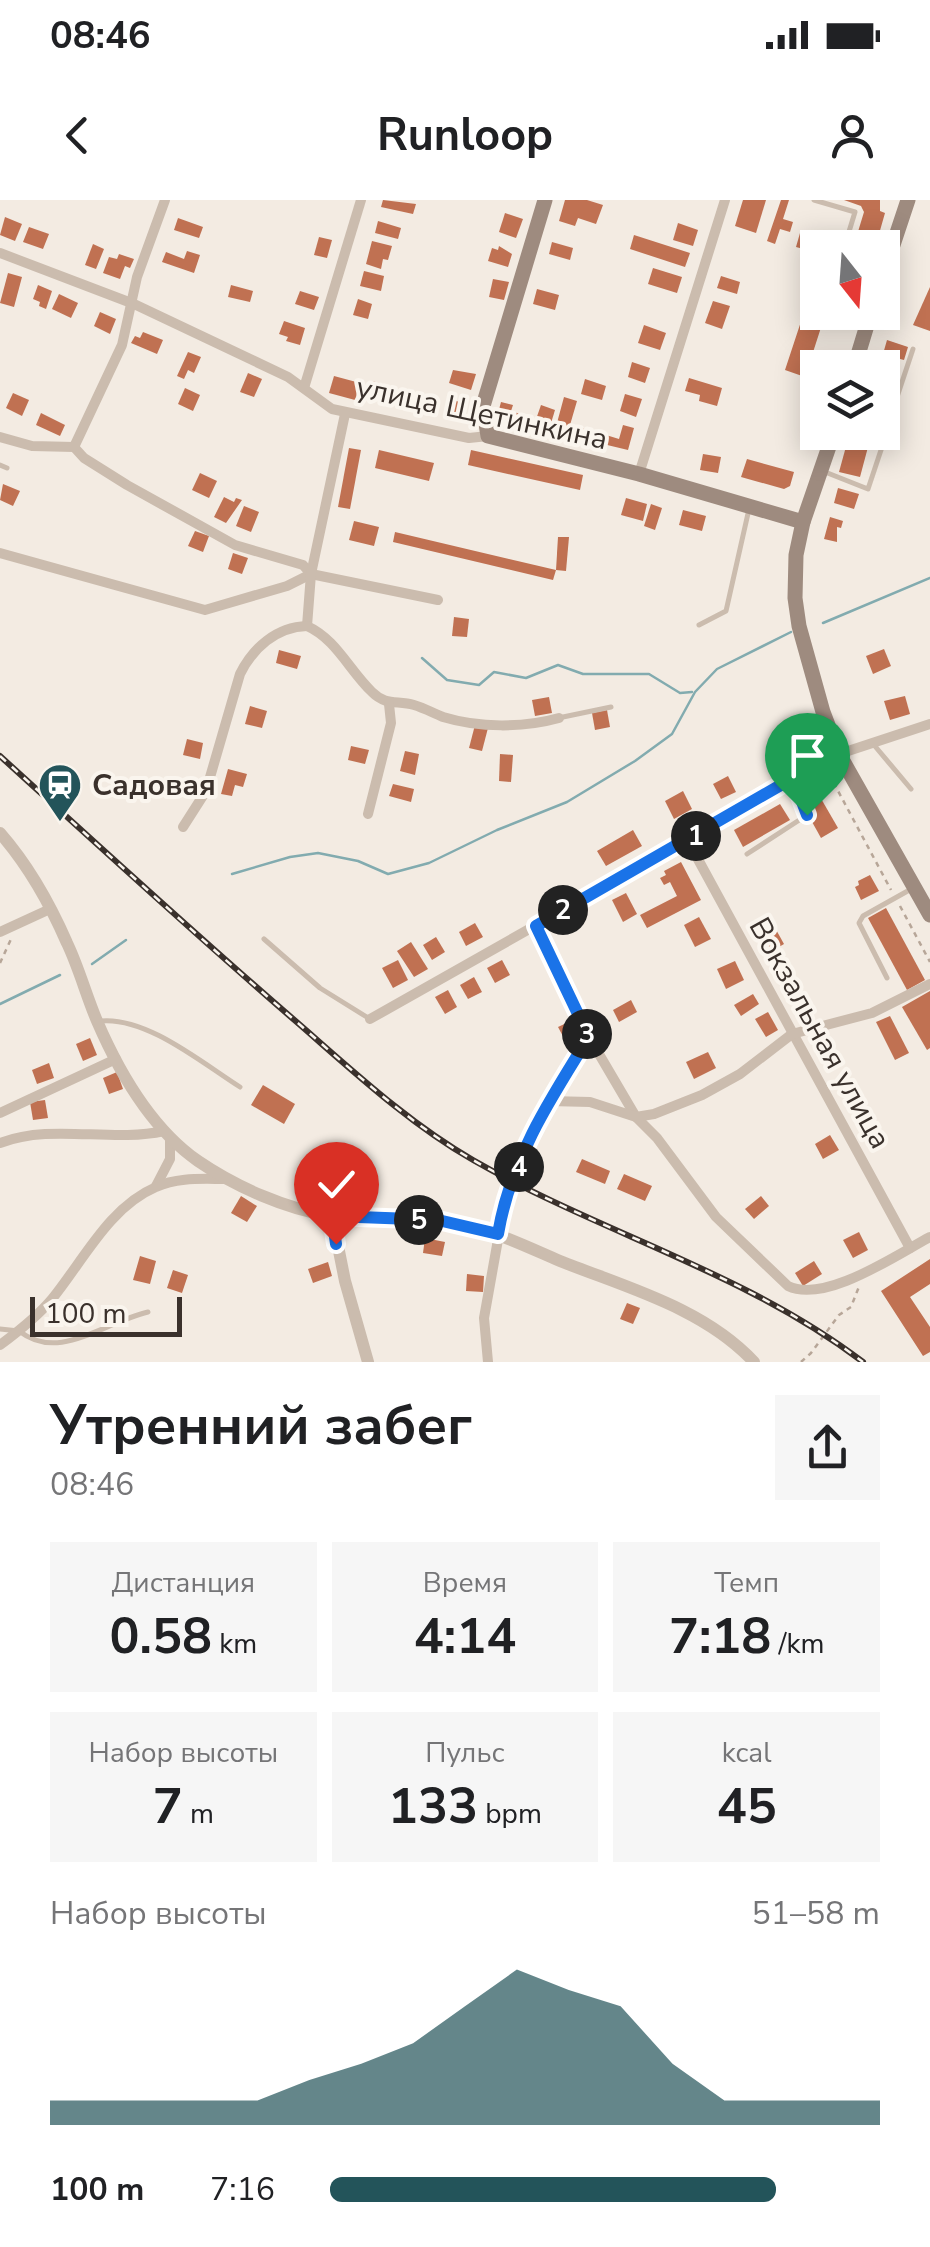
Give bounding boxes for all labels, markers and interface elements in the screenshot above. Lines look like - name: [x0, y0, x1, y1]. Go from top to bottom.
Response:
- text: 08:46: [50, 10, 151, 61]
- text: Runloop: [377, 105, 553, 166]
- icon: back: [50, 108, 105, 163]
- icon: person: [825, 108, 880, 163]
- north arrow: [800, 230, 900, 330]
- map controls: [800, 230, 900, 450]
- button: layers: [800, 350, 900, 450]
- street label: улица Щетинкина: [353, 367, 611, 460]
- pin: [765, 713, 850, 816]
- icon: arrive: [780, 728, 835, 783]
- station icon: Садовая: [37, 762, 83, 823]
- place label: Садовая: [92, 765, 216, 806]
- pin: 1: [671, 811, 721, 861]
- text: 1: [688, 817, 704, 855]
- pin: 2: [538, 885, 588, 935]
- text: 2: [555, 891, 571, 929]
- street label: Вокзальная улица: [739, 910, 900, 1156]
- pin: 3: [562, 1009, 612, 1059]
- text: 3: [579, 1015, 595, 1053]
- pin: [294, 1142, 379, 1245]
- pin: 4: [494, 1142, 544, 1192]
- text: 4: [511, 1148, 527, 1186]
- icon: check: [309, 1157, 364, 1212]
- pin: 5: [394, 1195, 444, 1245]
- text: 5: [411, 1201, 427, 1239]
- scale bar: [30, 1292, 182, 1336]
- text: 100 m: [45, 1295, 127, 1333]
- text: Утренний забег: [50, 1388, 472, 1463]
- button: share: [775, 1395, 880, 1500]
- text: 08:46: [50, 1463, 134, 1506]
- text: Дистанция: [112, 1564, 255, 1602]
- text: Время: [423, 1564, 507, 1602]
- text: Темп: [714, 1564, 779, 1602]
- text: 0.58: [110, 1602, 212, 1671]
- text: 4:14: [414, 1602, 516, 1671]
- text: 7:18: [669, 1602, 771, 1671]
- text: km: [212, 1625, 257, 1663]
- text: /km: [771, 1625, 824, 1663]
- text: Набор высоты: [89, 1734, 278, 1772]
- text: Пульс: [425, 1734, 505, 1772]
- text: kcal: [722, 1734, 771, 1772]
- text: 7: [153, 1772, 183, 1841]
- text: 133: [388, 1772, 478, 1841]
- text: 45: [717, 1772, 777, 1841]
- text: m: [183, 1795, 214, 1833]
- text: bpm: [478, 1795, 542, 1833]
- text: Набор высоты: [50, 1892, 267, 1935]
- text: 51–58 m: [752, 1892, 880, 1935]
- text: 100 m: [50, 2168, 144, 2211]
- text: 7:16: [210, 2168, 275, 2211]

